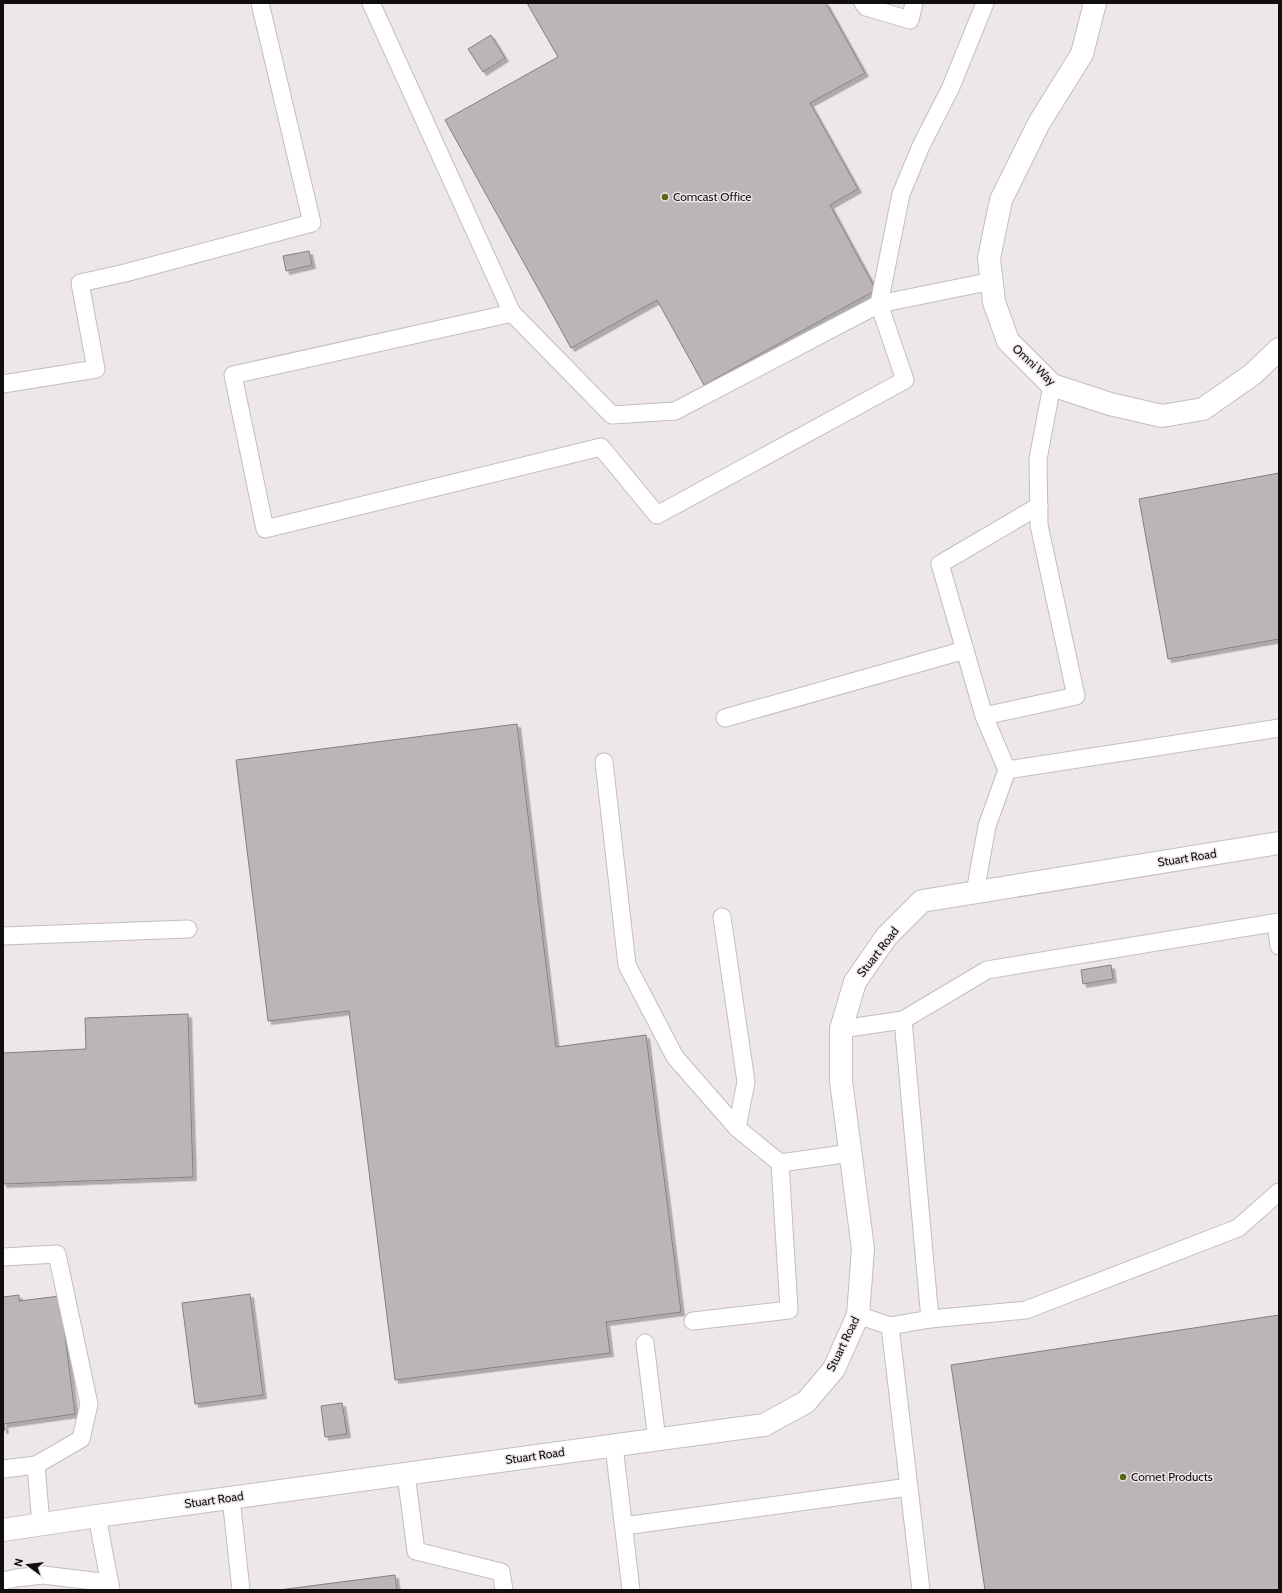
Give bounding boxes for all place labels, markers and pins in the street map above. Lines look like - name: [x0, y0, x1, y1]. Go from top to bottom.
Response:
- place label: Comcast Office: [673, 189, 751, 204]
- marker: Comcast Office: [660, 192, 670, 202]
- place label: Comet Products: [1131, 1469, 1213, 1484]
- marker: Comet Products: [1118, 1472, 1128, 1482]

